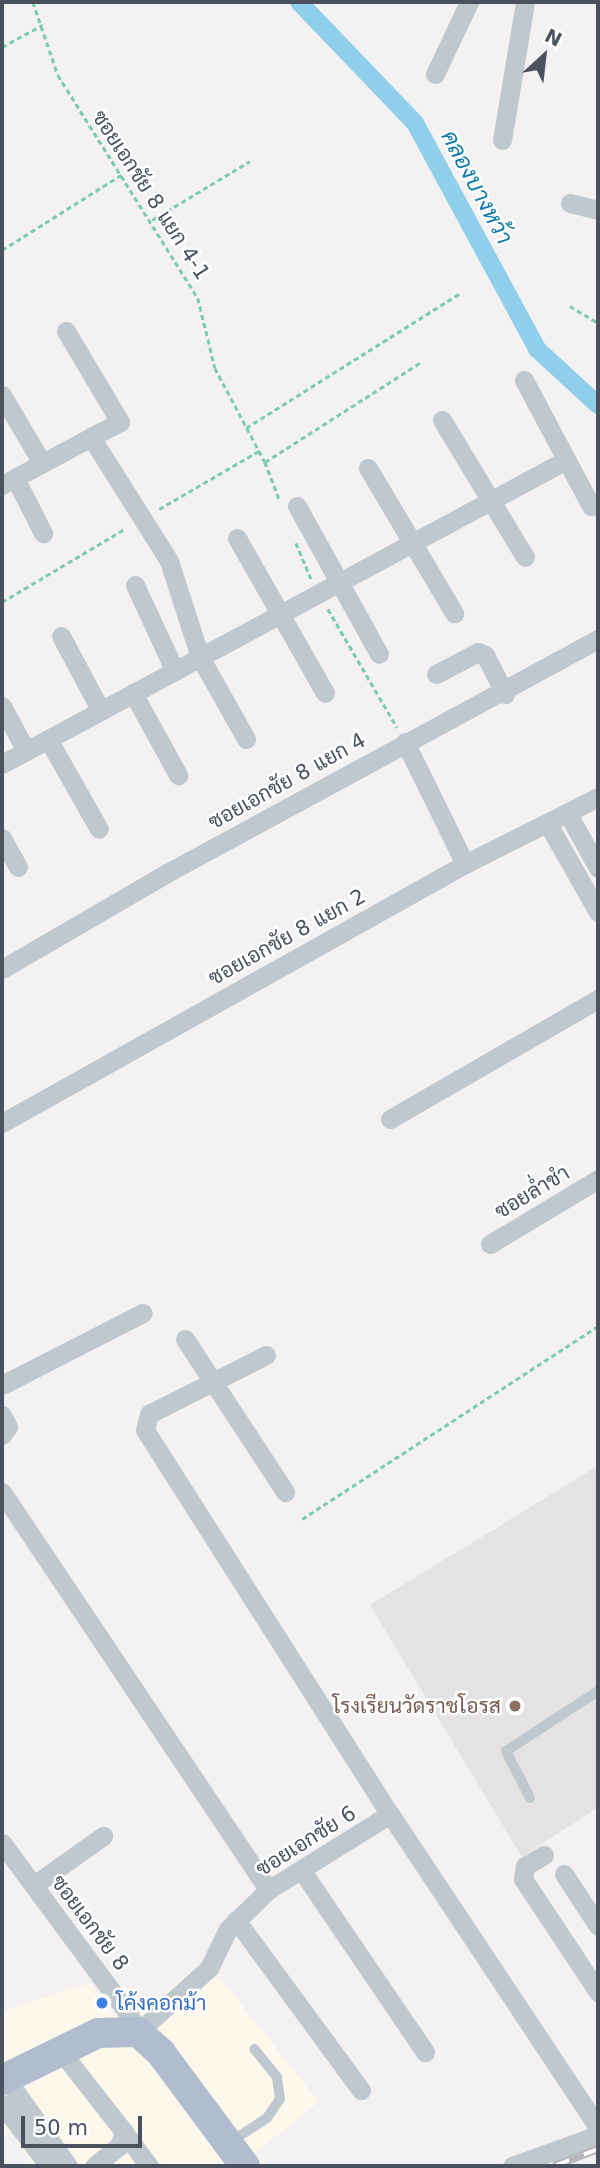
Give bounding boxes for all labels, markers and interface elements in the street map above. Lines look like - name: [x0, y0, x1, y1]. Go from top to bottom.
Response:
- north arrow: [509, 21, 579, 91]
- text: N: [541, 24, 566, 51]
- street label: ซอยเอกชัย 8 แยก 4-1: [87, 106, 215, 284]
- water label: คลองบางหว้า: [435, 125, 519, 249]
- street label: ซอยเอกชัย 8 แยก 4: [204, 727, 370, 835]
- street label: ซอยเอกชัย 8 แยก 2: [204, 883, 370, 991]
- street label: ซอยล่ำชำ: [490, 1160, 574, 1224]
- place label: โรงเรียนวัดราชโอรส: [332, 1693, 501, 1719]
- marker: โรงเรียนวัดราชโอรส: [507, 1698, 523, 1714]
- street label: ซอยเอกชัย 6: [251, 1800, 361, 1882]
- street label: ซอยเอกชัย 8: [46, 1870, 134, 1976]
- place label: โค้งคอกม้า: [116, 1990, 206, 2016]
- marker: โค้งคอกม้า: [94, 1995, 110, 2011]
- scale bar: [24, 2102, 145, 2146]
- text: 50 m: [34, 2116, 88, 2140]

